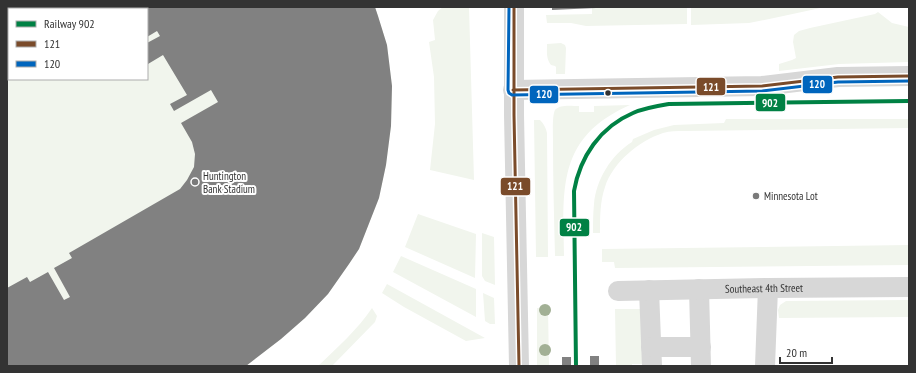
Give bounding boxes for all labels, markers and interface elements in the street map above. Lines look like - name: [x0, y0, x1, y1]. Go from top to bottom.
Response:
- legend: [8, 8, 148, 80]
- text: Railway 902: [44, 16, 95, 31]
- text: 121: [44, 36, 60, 51]
- text: 120: [44, 56, 60, 71]
- line badge: 120: [802, 75, 833, 94]
- line badge: 121: [696, 77, 726, 96]
- text: 120: [809, 77, 825, 91]
- text: 121: [703, 80, 719, 94]
- line badge: 120: [529, 85, 559, 104]
- text: 120: [536, 87, 552, 101]
- unlabelled marker: [603, 88, 613, 98]
- line badge: 902: [755, 93, 786, 112]
- text: 902: [762, 96, 778, 110]
- place label: Huntington Bank Stadium: [203, 169, 255, 196]
- marker: Huntington Bank Stadium: [190, 177, 200, 187]
- line badge: 121: [500, 177, 531, 196]
- text: 121: [507, 179, 523, 193]
- place label: Minnesota Lot: [764, 189, 818, 203]
- marker: Minnesota Lot: [751, 191, 761, 201]
- line badge: 902: [559, 218, 590, 237]
- text: 902: [566, 220, 582, 234]
- street label: Southeast 4th Street: [725, 281, 803, 296]
- scale bar: [780, 339, 832, 365]
- text: 20 m: [786, 345, 807, 360]

